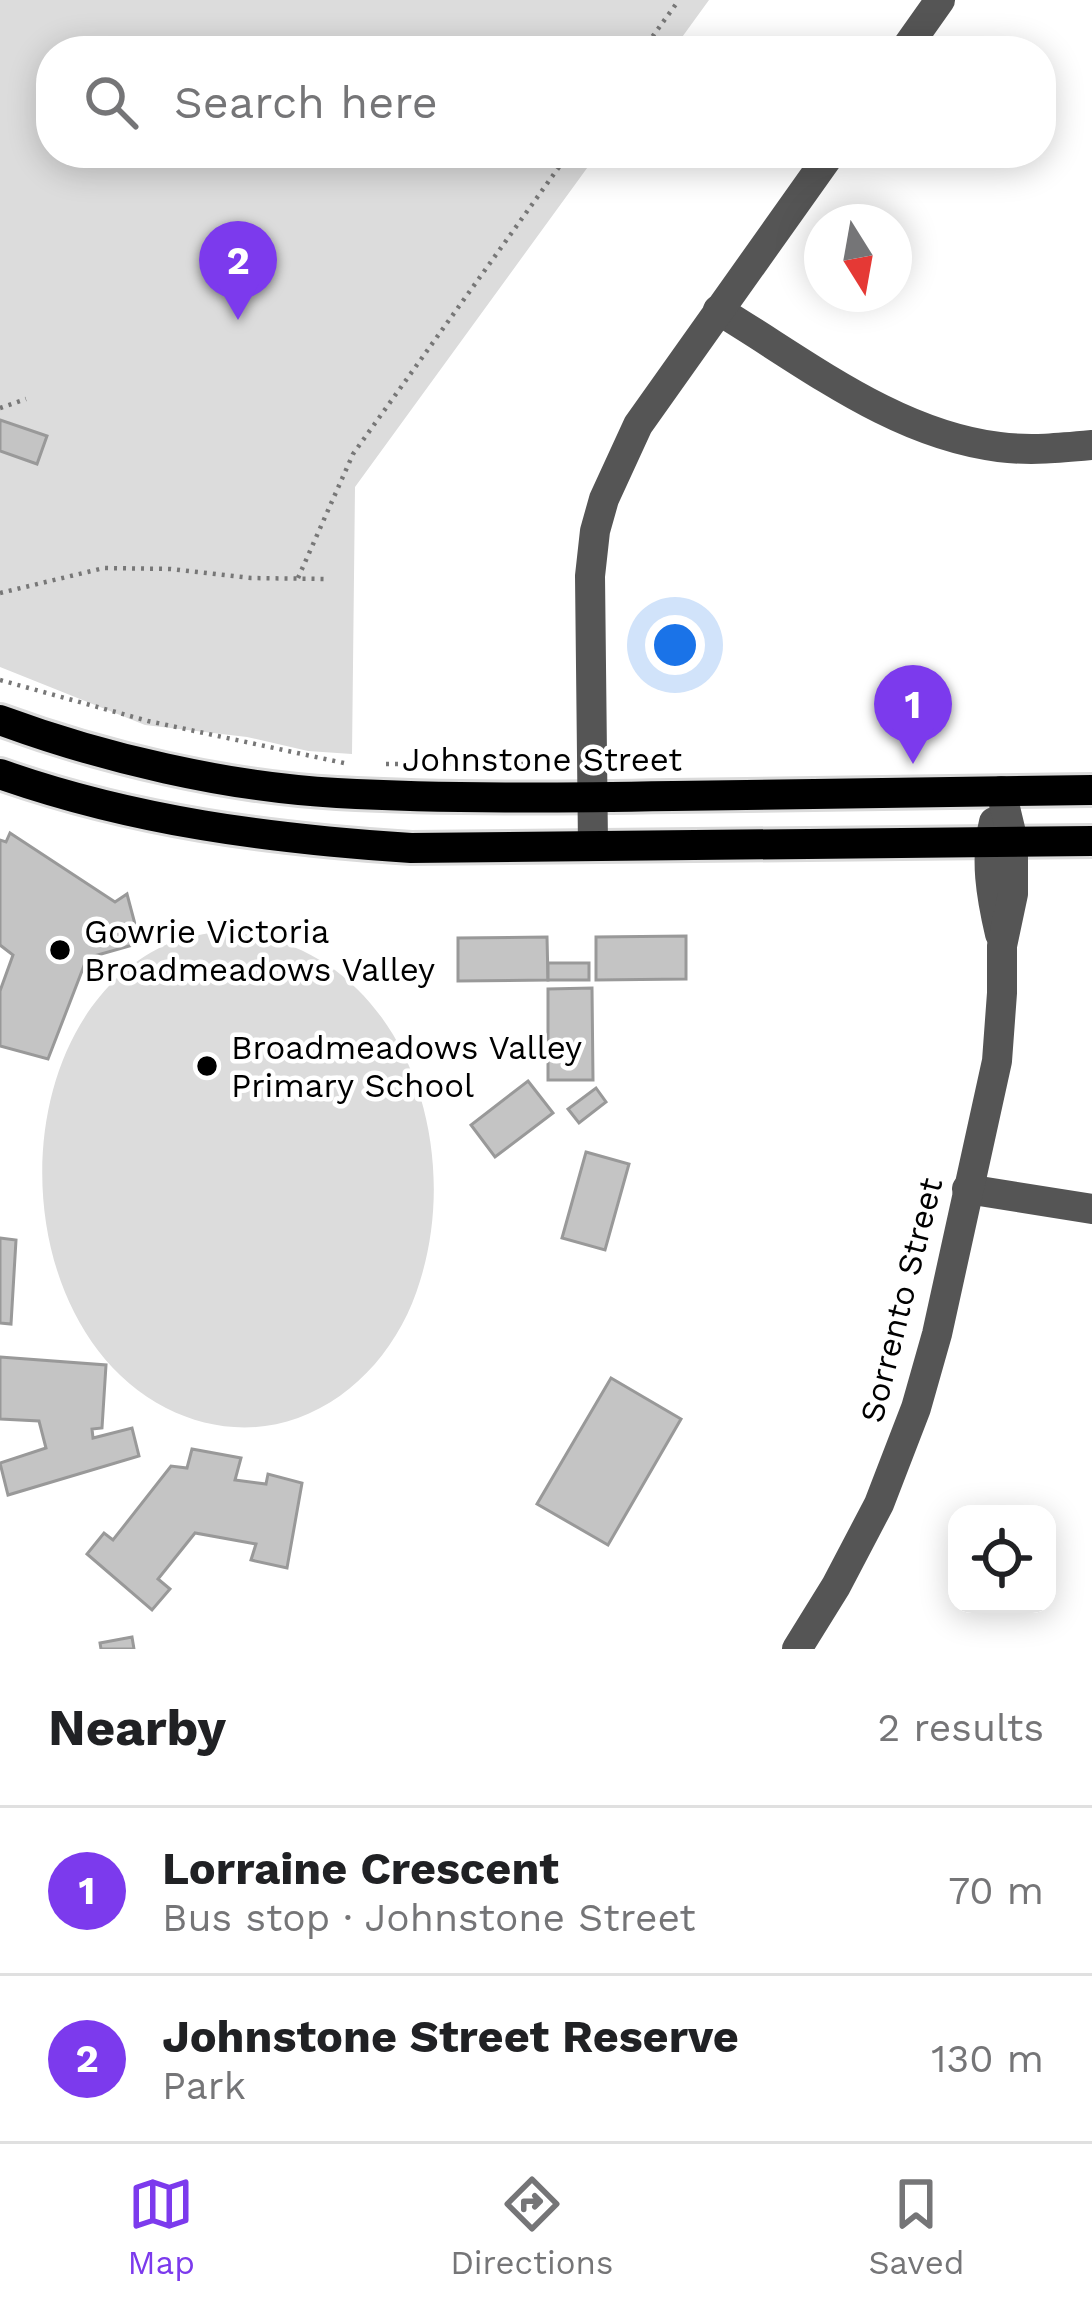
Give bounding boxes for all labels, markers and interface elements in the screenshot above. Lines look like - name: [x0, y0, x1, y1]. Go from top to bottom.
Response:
- search box: [36, 36, 1056, 168]
- icon: search: [78, 69, 144, 135]
- text: Search here: [174, 76, 438, 129]
- north arrow: [804, 204, 912, 312]
- pin: 2: [199, 221, 277, 320]
- your location: [645, 615, 705, 675]
- pin: 1: [874, 665, 952, 764]
- street label: Johnstone Street: [402, 740, 682, 779]
- place label: Gowrie Victoria Broadmeadows Valley: [84, 912, 435, 989]
- marker: Gowrie Victoria Broadmeadows Valley: [47, 937, 73, 963]
- place label: Broadmeadows Valley Primary School: [231, 1028, 582, 1105]
- marker: Broadmeadows Valley Primary School: [194, 1053, 220, 1079]
- street label: Sorrento Street: [852, 1173, 950, 1426]
- map controls: [948, 1505, 1056, 1613]
- button: locate: [948, 1505, 1056, 1613]
- text: Nearby: [48, 1698, 226, 1757]
- text: 2 results: [878, 1705, 1044, 1750]
- text: Lorraine Crescent: [162, 1842, 559, 1895]
- text: 1: [79, 1868, 95, 1913]
- text: 70 m: [948, 1868, 1044, 1913]
- text: Bus stop · Johnstone Street: [162, 1895, 696, 1940]
- text: Johnstone Street Reserve: [162, 2010, 739, 2063]
- text: 2: [75, 2036, 99, 2081]
- text: 130 m: [931, 2036, 1044, 2081]
- text: Park: [162, 2063, 246, 2108]
- tab: Map: [128, 2171, 195, 2282]
- tab: Directions: [450, 2171, 613, 2282]
- tab: Saved: [869, 2171, 964, 2282]

